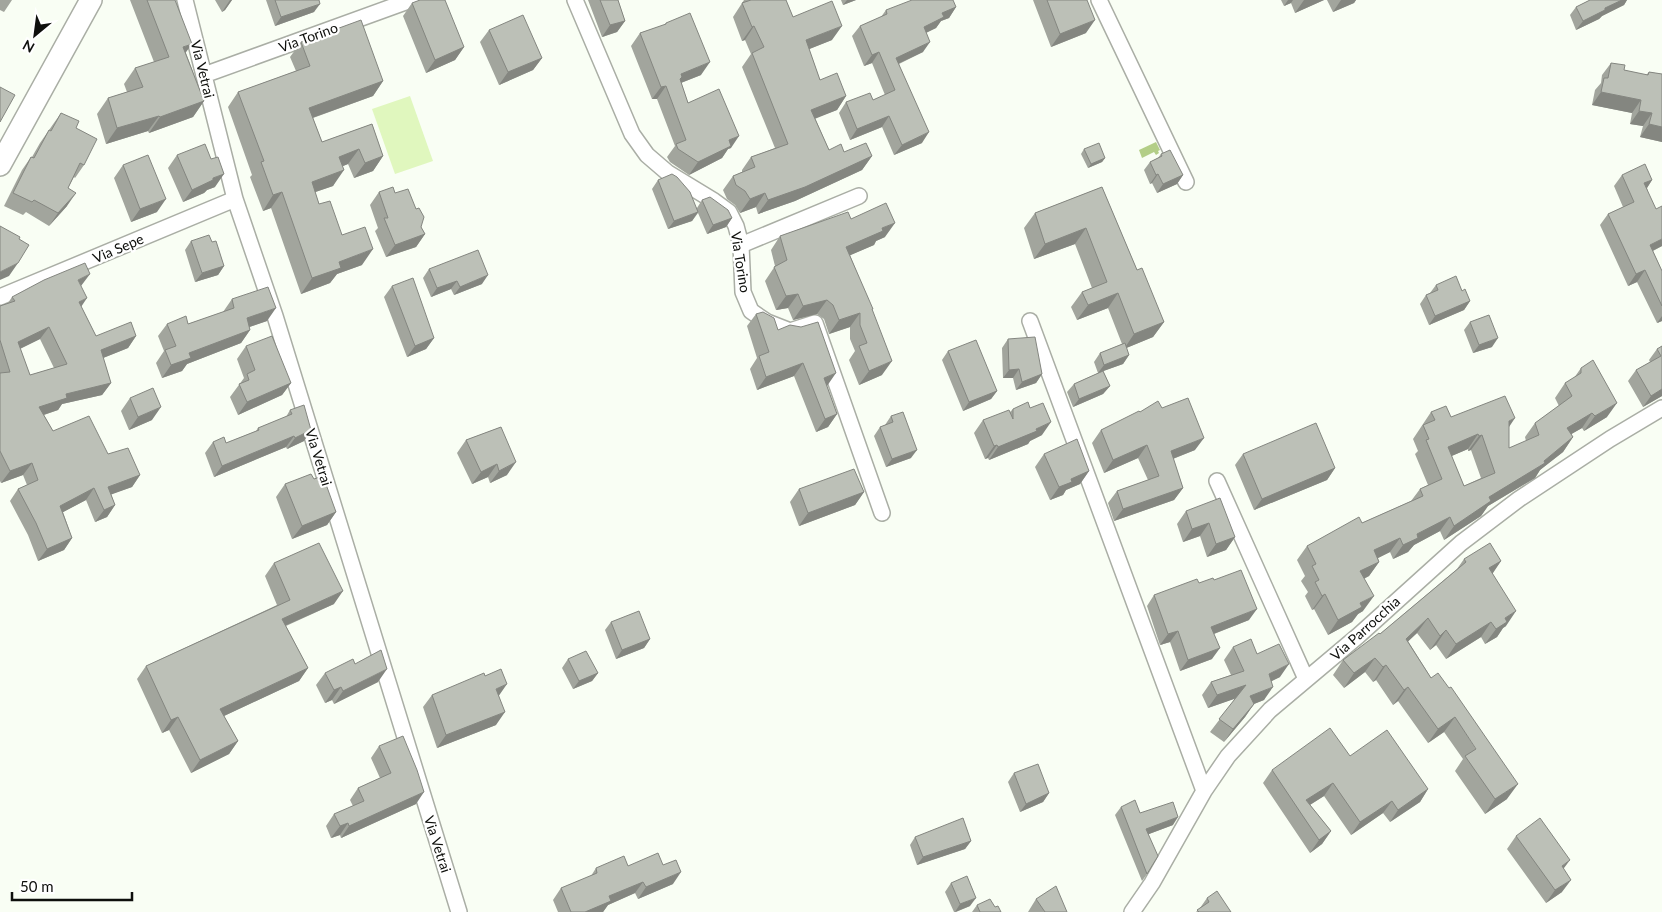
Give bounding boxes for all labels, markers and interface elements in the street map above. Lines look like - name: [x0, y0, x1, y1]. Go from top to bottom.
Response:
- north arrow: [10, 10, 60, 60]
- street label: Via Torino: [276, 18, 340, 56]
- text: N: [20, 37, 37, 57]
- street label: Via Vetrai: [188, 38, 218, 100]
- street label: Via Sepe: [90, 230, 146, 266]
- street label: Via Torino: [728, 230, 754, 294]
- street label: Via Vetrai: [302, 426, 336, 488]
- street label: Via Parrocchia: [1327, 592, 1403, 664]
- street label: Via Vetrai: [421, 813, 455, 875]
- scale bar: [12, 870, 132, 902]
- text: 50 m: [20, 877, 54, 895]

